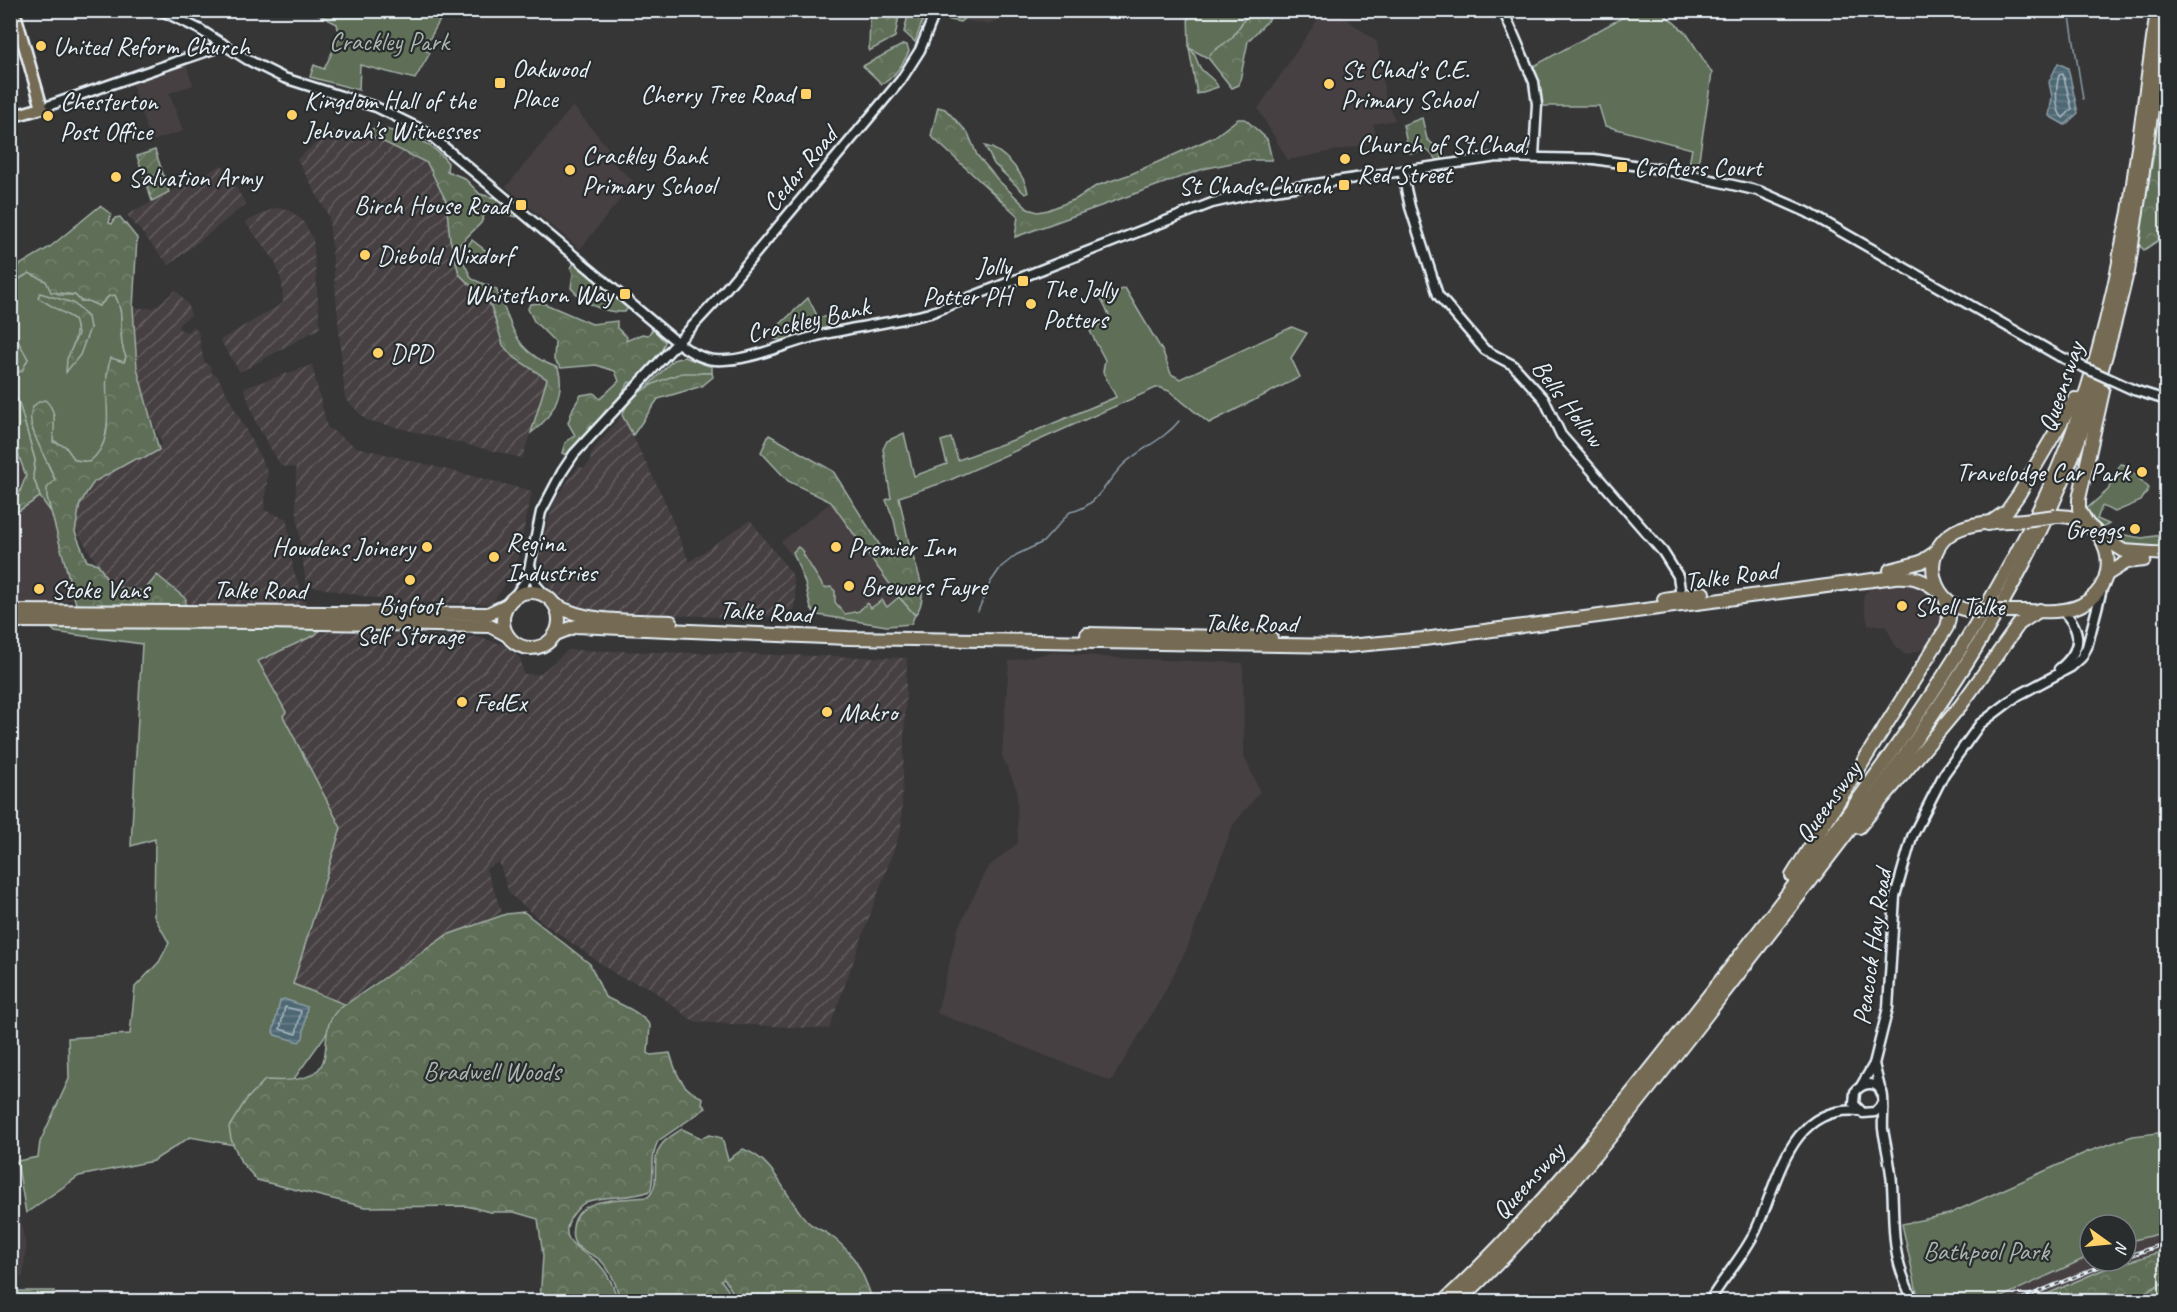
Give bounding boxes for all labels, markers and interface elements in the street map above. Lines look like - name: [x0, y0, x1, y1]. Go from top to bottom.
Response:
- park label: Crackley Park: [329, 25, 452, 58]
- place label: United Reform Church: [53, 30, 252, 63]
- marker: United Reform Church: [34, 39, 48, 53]
- place label: Oakwood Place: [512, 52, 592, 115]
- place label: St Chad's C.E. Primary School: [1341, 53, 1479, 116]
- marker: Oakwood Place: [493, 76, 507, 90]
- marker: St Chad's C.E. Primary School: [1322, 77, 1336, 91]
- place label: Cherry Tree Road: [640, 78, 798, 111]
- place label: Kingdom Hall of the Jehovah's Witnesses: [302, 84, 481, 147]
- place label: Chesterton Post Office: [60, 85, 159, 148]
- marker: Cherry Tree Road: [799, 87, 813, 101]
- marker: Kingdom Hall of the Jehovah's Witnesses: [285, 108, 299, 122]
- marker: Chesterton Post Office: [41, 109, 55, 123]
- street label: Cedar Road: [755, 117, 847, 218]
- place label: Church of St.Chad, Red Street: [1357, 128, 1529, 191]
- place label: Crackley Bank Primary School: [582, 139, 720, 202]
- place label: Crofters Court: [1634, 151, 1764, 184]
- marker: Church of St.Chad, Red Street: [1338, 152, 1352, 166]
- marker: Crofters Court: [1615, 160, 1629, 174]
- place label: Salvation Army: [128, 161, 264, 194]
- marker: Crackley Bank Primary School: [563, 163, 577, 177]
- place label: St Chads Church: [1179, 169, 1333, 202]
- marker: Salvation Army: [109, 170, 123, 184]
- marker: St Chads Church: [1337, 178, 1351, 192]
- place label: Birch House Road: [354, 189, 513, 222]
- marker: Birch House Road: [514, 198, 528, 212]
- place label: Diebold Nixdorf: [377, 239, 519, 272]
- marker: Diebold Nixdorf: [358, 248, 372, 262]
- place label: Jolly Potter PH: [922, 250, 1015, 313]
- place label: The Jolly Potters: [1043, 273, 1119, 336]
- marker: Jolly Potter PH: [1016, 274, 1030, 288]
- place label: Whitethorn Way: [464, 278, 615, 311]
- marker: Whitethorn Way: [618, 287, 632, 301]
- street label: Crackley Bank: [743, 289, 875, 350]
- marker: The Jolly Potters: [1024, 297, 1038, 311]
- street label: Queensway: [2030, 336, 2092, 436]
- place label: DPD: [390, 337, 435, 370]
- marker: DPD: [371, 346, 385, 360]
- street label: Bells Hollow: [1524, 353, 1613, 455]
- place label: Travelodge Car Park: [1956, 456, 2132, 489]
- marker: Travelodge Car Park: [2135, 465, 2149, 479]
- place label: Greggs: [2065, 513, 2125, 546]
- marker: Greggs: [2128, 522, 2142, 536]
- place label: Regina Industries: [506, 526, 599, 589]
- place label: Howdens Joinery: [272, 531, 417, 564]
- place label: Premier Inn: [848, 531, 957, 564]
- marker: Howdens Joinery: [420, 540, 434, 554]
- marker: Premier Inn: [829, 540, 843, 554]
- marker: Regina Industries: [487, 550, 501, 564]
- street label: Talke Road: [1683, 553, 1783, 598]
- place label: Brewers Fayre: [861, 570, 990, 603]
- place label: Stoke Vans: [51, 573, 151, 606]
- street label: Talke Road: [213, 573, 311, 607]
- marker: Bigfoot Self Storage: [403, 573, 417, 587]
- marker: Brewers Fayre: [842, 579, 856, 593]
- marker: Stoke Vans: [32, 582, 46, 596]
- place label: Bigfoot Self Storage: [356, 589, 466, 652]
- place label: Shell Talke: [1914, 590, 2006, 623]
- street label: Talke Road: [719, 593, 817, 631]
- marker: Shell Talke: [1895, 599, 1909, 613]
- street label: Talke Road: [1204, 606, 1302, 640]
- place label: FedEx: [474, 686, 529, 719]
- marker: FedEx: [455, 695, 469, 709]
- place label: Makro: [839, 696, 900, 729]
- marker: Makro: [820, 705, 834, 719]
- street label: Queensway: [1787, 753, 1870, 849]
- street label: Peacock Hay Road: [1845, 863, 1900, 1027]
- park label: Bradwell Woods: [423, 1055, 563, 1088]
- street label: Queensway: [1485, 1134, 1573, 1227]
- north arrow: [2078, 1213, 2138, 1273]
- park label: Bathpool Park: [1923, 1235, 2051, 1268]
- text: N: [2110, 1239, 2132, 1257]

